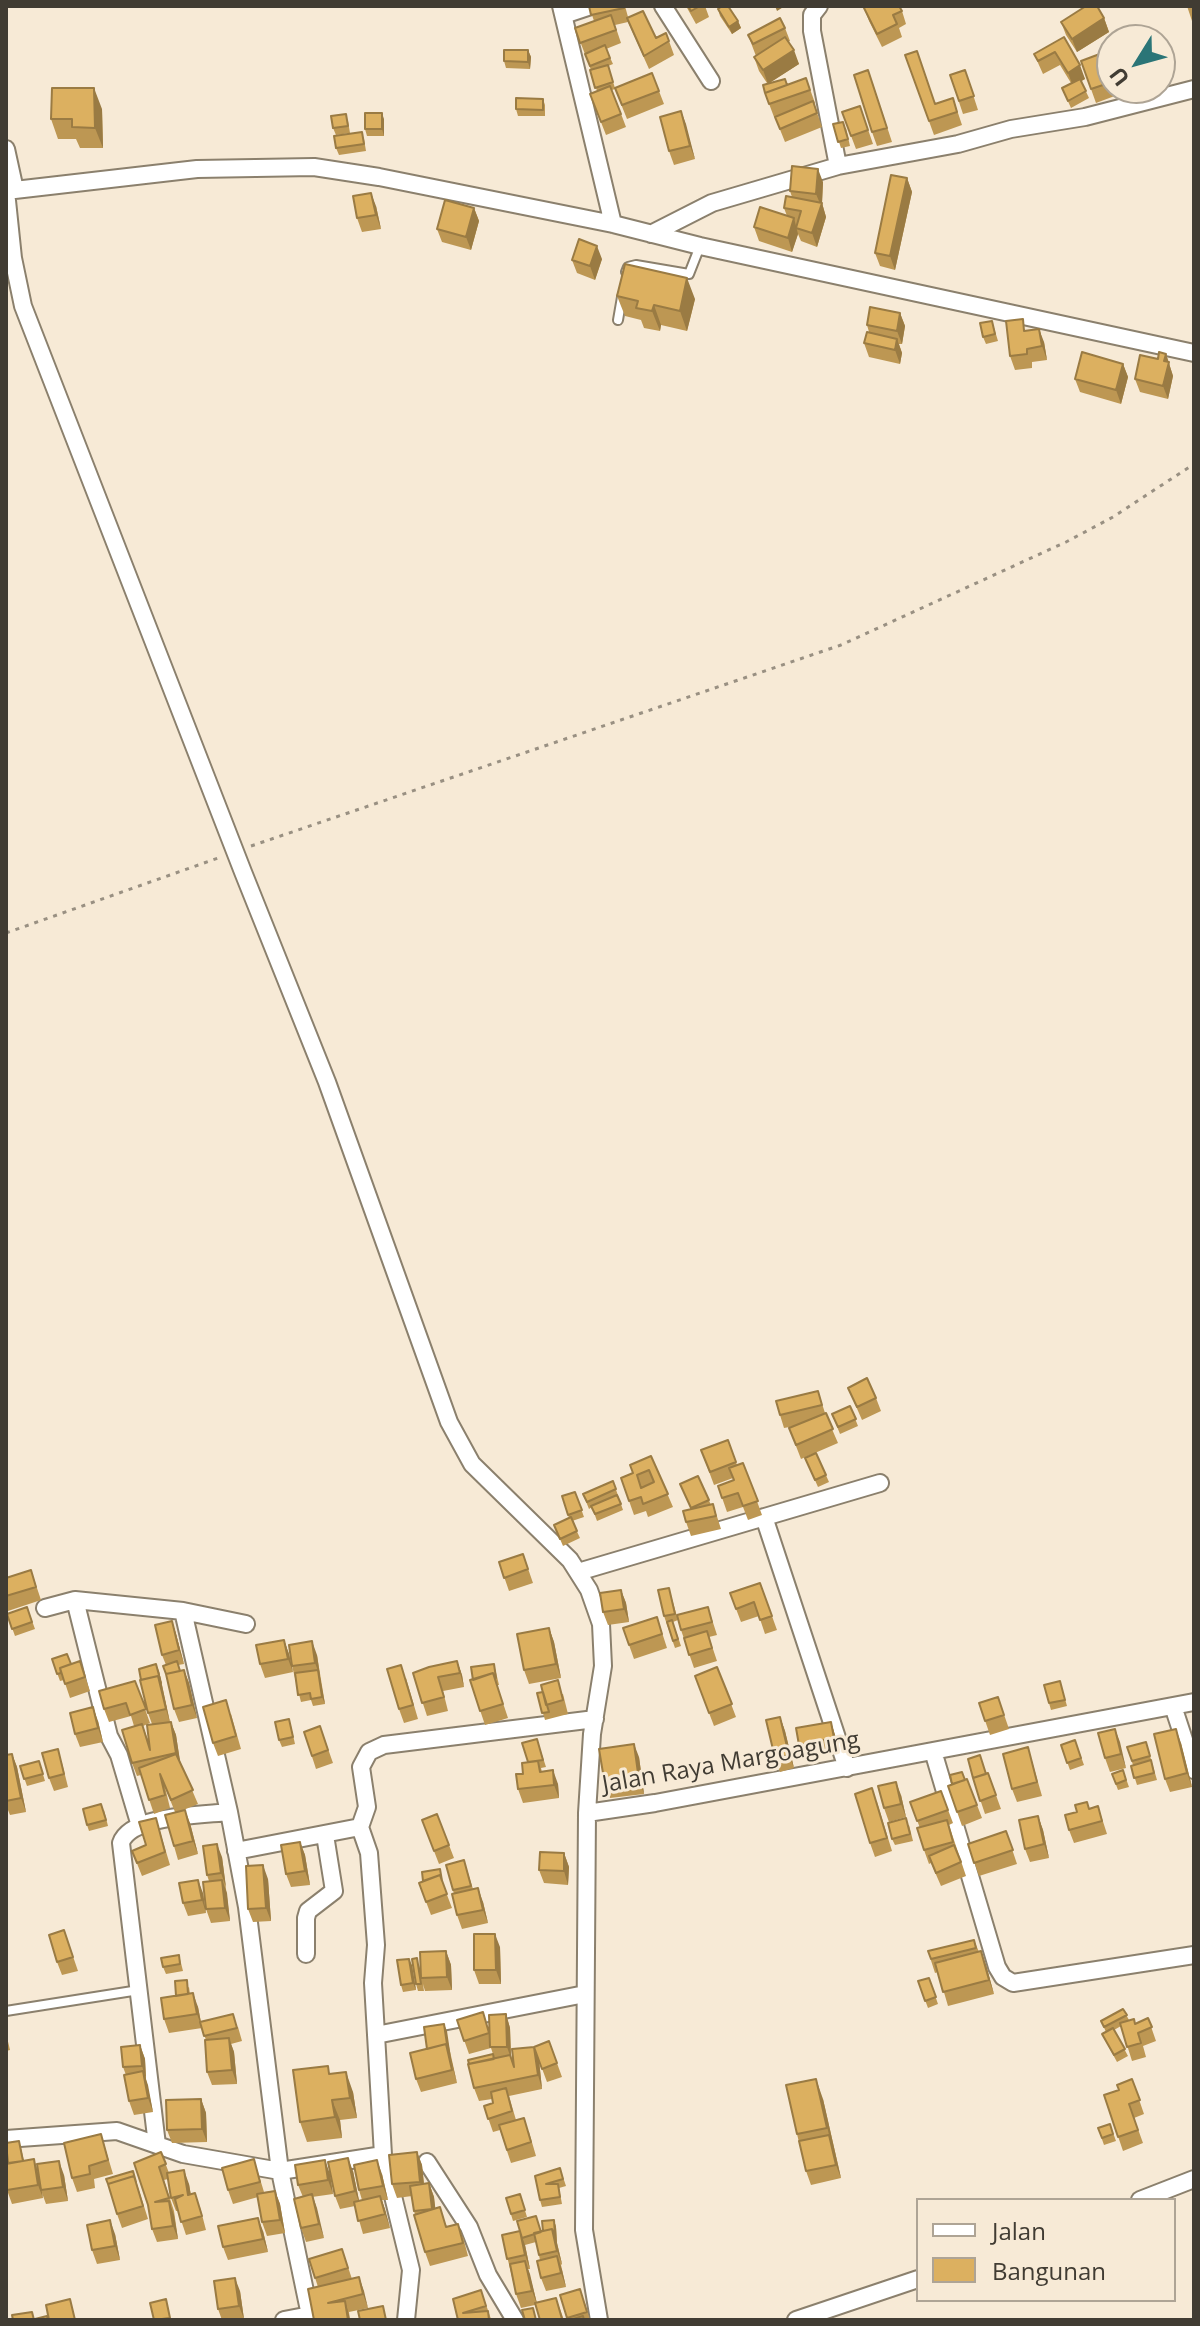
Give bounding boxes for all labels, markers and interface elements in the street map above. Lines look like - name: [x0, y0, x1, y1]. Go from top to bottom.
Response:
- north arrow: [1096, 24, 1176, 104]
- text: U: [1101, 62, 1135, 93]
- street label: Jalan Raya Margoagung: [600, 1726, 862, 1800]
- legend: [916, 2198, 1176, 2302]
- text: Jalan: [992, 2214, 1046, 2247]
- text: Bangunan: [992, 2254, 1106, 2287]

